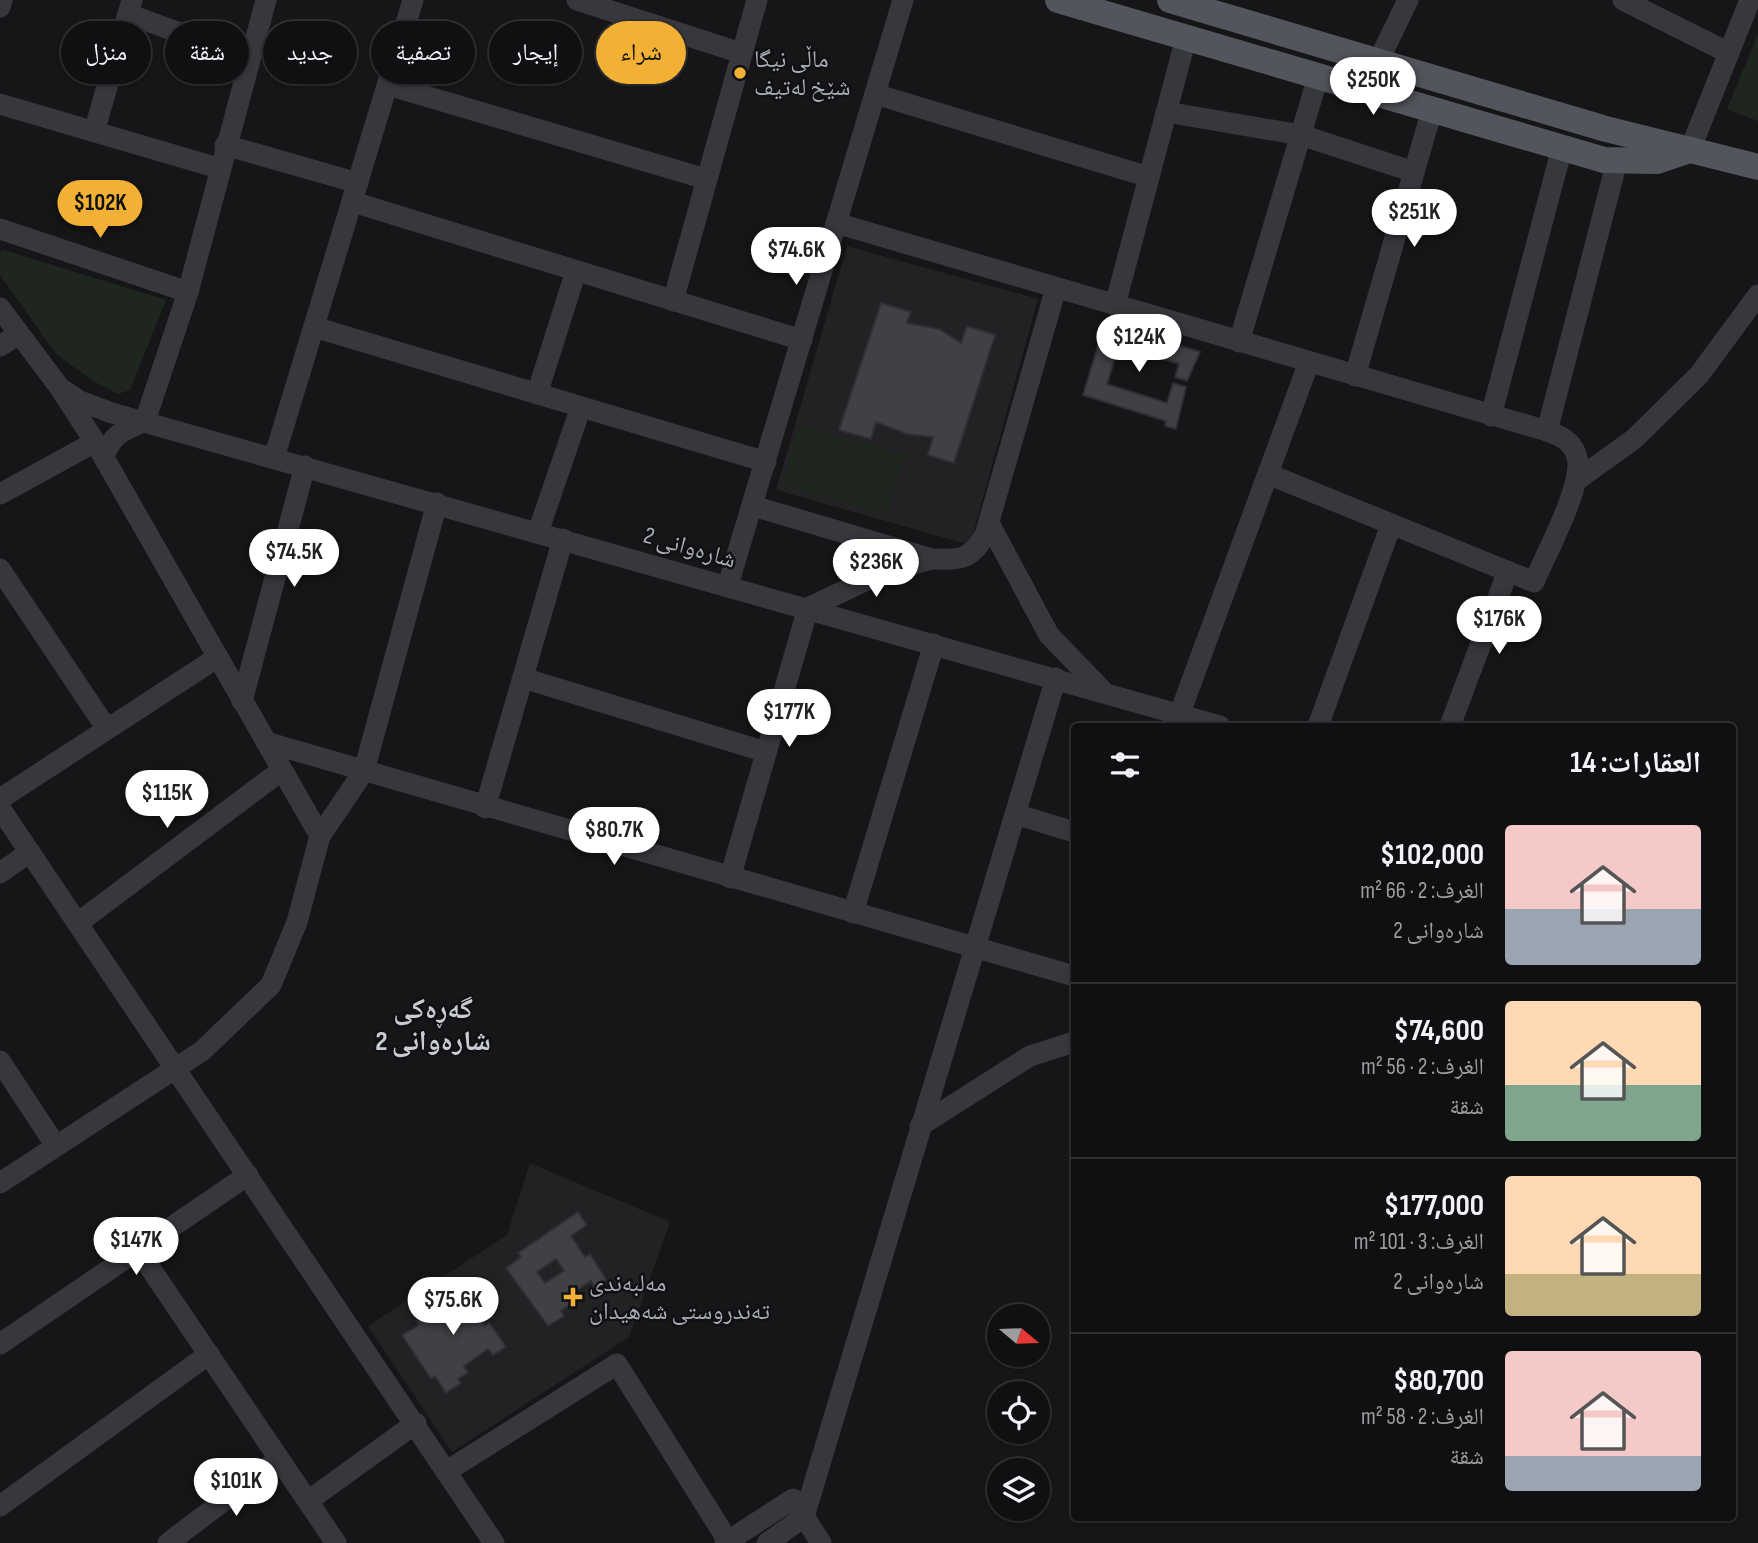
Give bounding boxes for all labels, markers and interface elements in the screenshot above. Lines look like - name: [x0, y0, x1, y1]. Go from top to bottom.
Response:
- chip: منزل: [61, 21, 151, 84]
- chip: شقة: [165, 21, 249, 84]
- chip: جديد: [263, 21, 357, 84]
- chip: تصفية: [371, 21, 475, 84]
- chip: إيجار: [489, 21, 582, 84]
- chip: شراء: [596, 21, 686, 84]
- place label: ماڵی نیگا شێخ لەتیف: [754, 45, 851, 102]
- pin: $250K: [1324, 58, 1422, 117]
- marker: ماڵی نیگا شێخ لەتیف: [732, 65, 748, 81]
- text: $250K: [1346, 66, 1400, 94]
- pin: $102K: [51, 180, 149, 240]
- text: $102K: [73, 189, 127, 217]
- pin: $251K: [1365, 190, 1463, 249]
- text: $251K: [1388, 198, 1440, 226]
- pin: $74.6K: [739, 228, 853, 287]
- text: $74.6K: [767, 236, 825, 264]
- pin: $124K: [1090, 314, 1188, 374]
- text: $124K: [1112, 323, 1166, 351]
- street label: شارەوانی 2: [640, 520, 739, 574]
- pin: $74.5K: [237, 530, 351, 589]
- text: $74.5K: [265, 538, 323, 566]
- pin: $236K: [827, 540, 925, 599]
- text: $236K: [849, 548, 903, 576]
- pin: $176K: [1450, 596, 1548, 656]
- text: $176K: [1473, 605, 1525, 633]
- pin: $177K: [740, 690, 838, 749]
- text: $177K: [763, 698, 815, 726]
- text: العقارات: 14: [1570, 745, 1701, 781]
- icon: filters: [1106, 746, 1144, 784]
- pin: $115K: [118, 770, 216, 830]
- text: $115K: [141, 779, 193, 807]
- pin: $80.7K: [557, 808, 671, 867]
- text: $80.7K: [585, 816, 643, 844]
- text: $102,000: [1380, 837, 1484, 873]
- icon: home: [1561, 853, 1645, 937]
- text: الغرف: 2 · 66 m²: [1360, 877, 1484, 905]
- text: شارەوانی 2: [1393, 917, 1484, 945]
- district label: گەڕەکی شارەوانی 2: [375, 993, 491, 1058]
- text: $74,600: [1394, 1013, 1484, 1049]
- icon: home: [1561, 1029, 1645, 1113]
- text: الغرف: 2 · 56 m²: [1361, 1053, 1484, 1081]
- text: شقة: [1450, 1093, 1484, 1121]
- text: $177,000: [1384, 1188, 1484, 1224]
- icon: home: [1561, 1204, 1645, 1288]
- pin: $147K: [87, 1218, 185, 1277]
- text: $147K: [110, 1226, 162, 1254]
- text: الغرف: 3 · 101 m²: [1354, 1228, 1484, 1256]
- text: شارەوانی 2: [1393, 1268, 1484, 1296]
- place label: مەلبەندی تەندروستی شەهیدان: [589, 1269, 770, 1326]
- pin: $75.6K: [396, 1278, 510, 1337]
- text: $75.6K: [424, 1286, 482, 1314]
- marker: مەلبەندی تەندروستی شەهیدان: [563, 1287, 583, 1307]
- north arrow: [987, 1304, 1050, 1367]
- map controls: [987, 1304, 1050, 1521]
- text: $80,700: [1393, 1363, 1484, 1399]
- icon: home: [1561, 1379, 1645, 1463]
- button: locate: [987, 1381, 1050, 1444]
- text: الغرف: 2 · 58 m²: [1361, 1403, 1484, 1431]
- text: شقة: [1450, 1443, 1484, 1471]
- pin: $101K: [187, 1458, 285, 1518]
- button: layers: [987, 1458, 1050, 1521]
- text: $101K: [210, 1467, 262, 1495]

